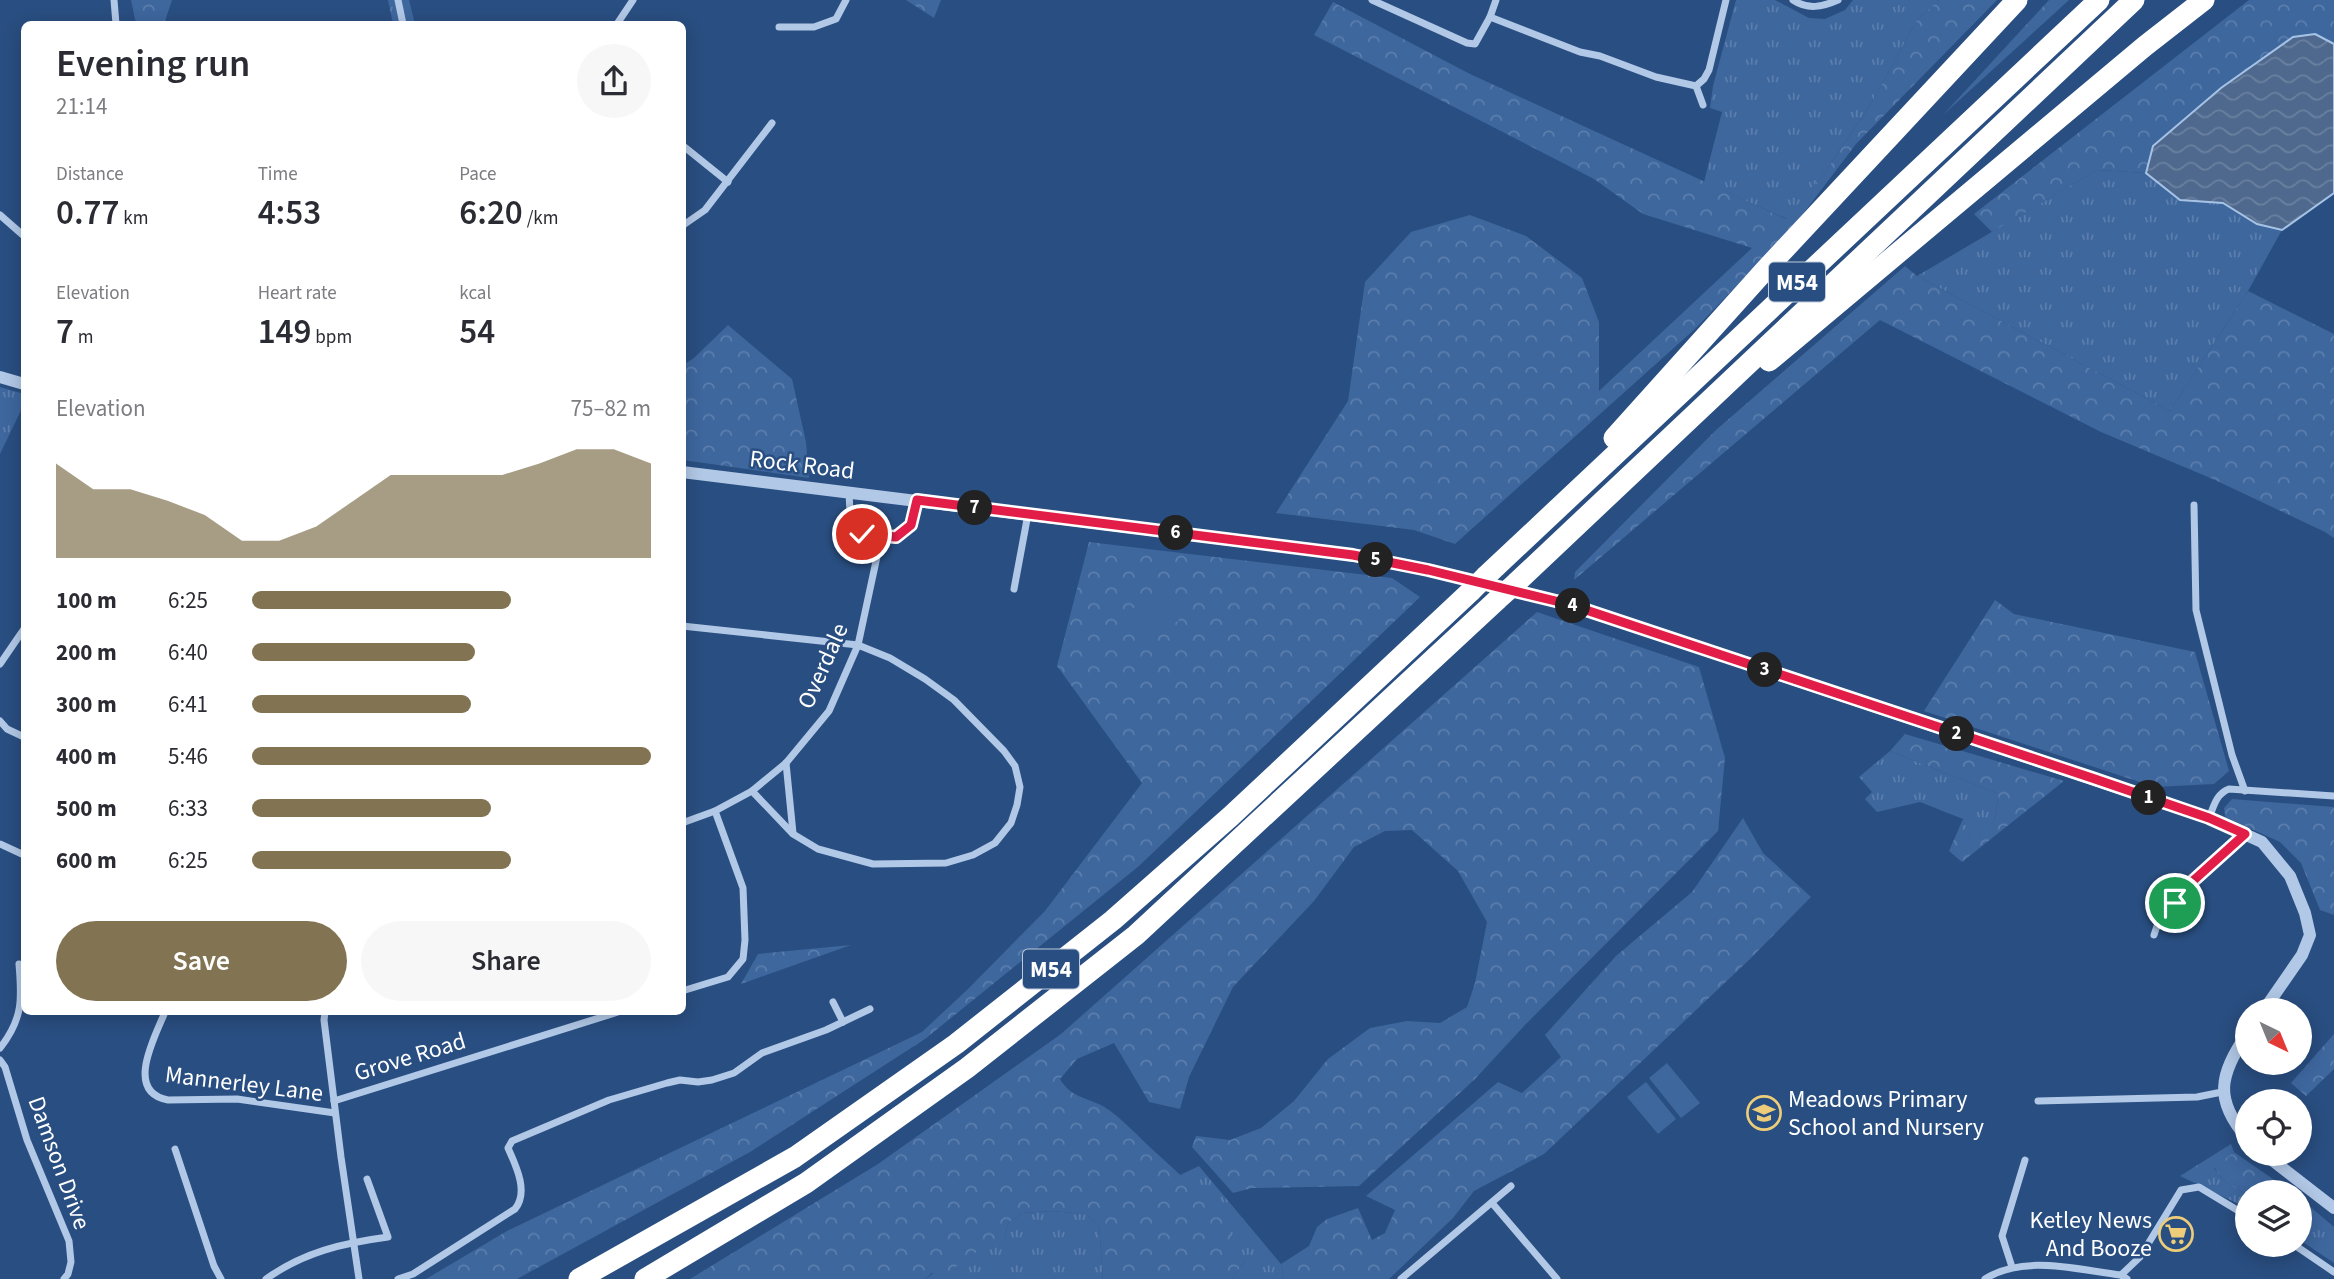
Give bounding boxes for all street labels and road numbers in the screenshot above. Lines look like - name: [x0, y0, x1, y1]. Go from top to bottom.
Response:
- road number: M54: [1769, 262, 1825, 302]
- street label: Rock Road: [747, 441, 857, 489]
- street label: Overdale: [789, 618, 857, 714]
- road number: M54: [1023, 950, 1079, 988]
- street label: Grove Road: [350, 1023, 470, 1091]
- street label: Mannerley Lane: [163, 1057, 325, 1111]
- street label: Damson Drive: [19, 1091, 99, 1235]

